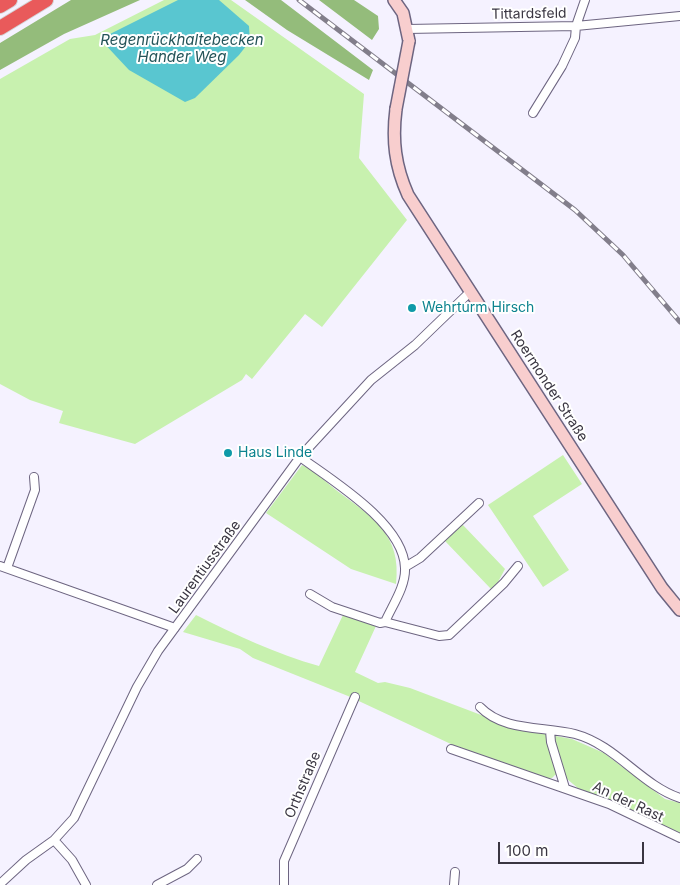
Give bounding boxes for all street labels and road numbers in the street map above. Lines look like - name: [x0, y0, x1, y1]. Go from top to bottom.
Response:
- street label: Tittardsfeld: [491, 5, 567, 23]
- street label: Roermonder Straße: [507, 327, 591, 445]
- street label: Laurentiusstraße: [166, 517, 244, 617]
- street label: Orthstraße: [281, 749, 325, 821]
- street label: An der Rast: [590, 778, 666, 826]

